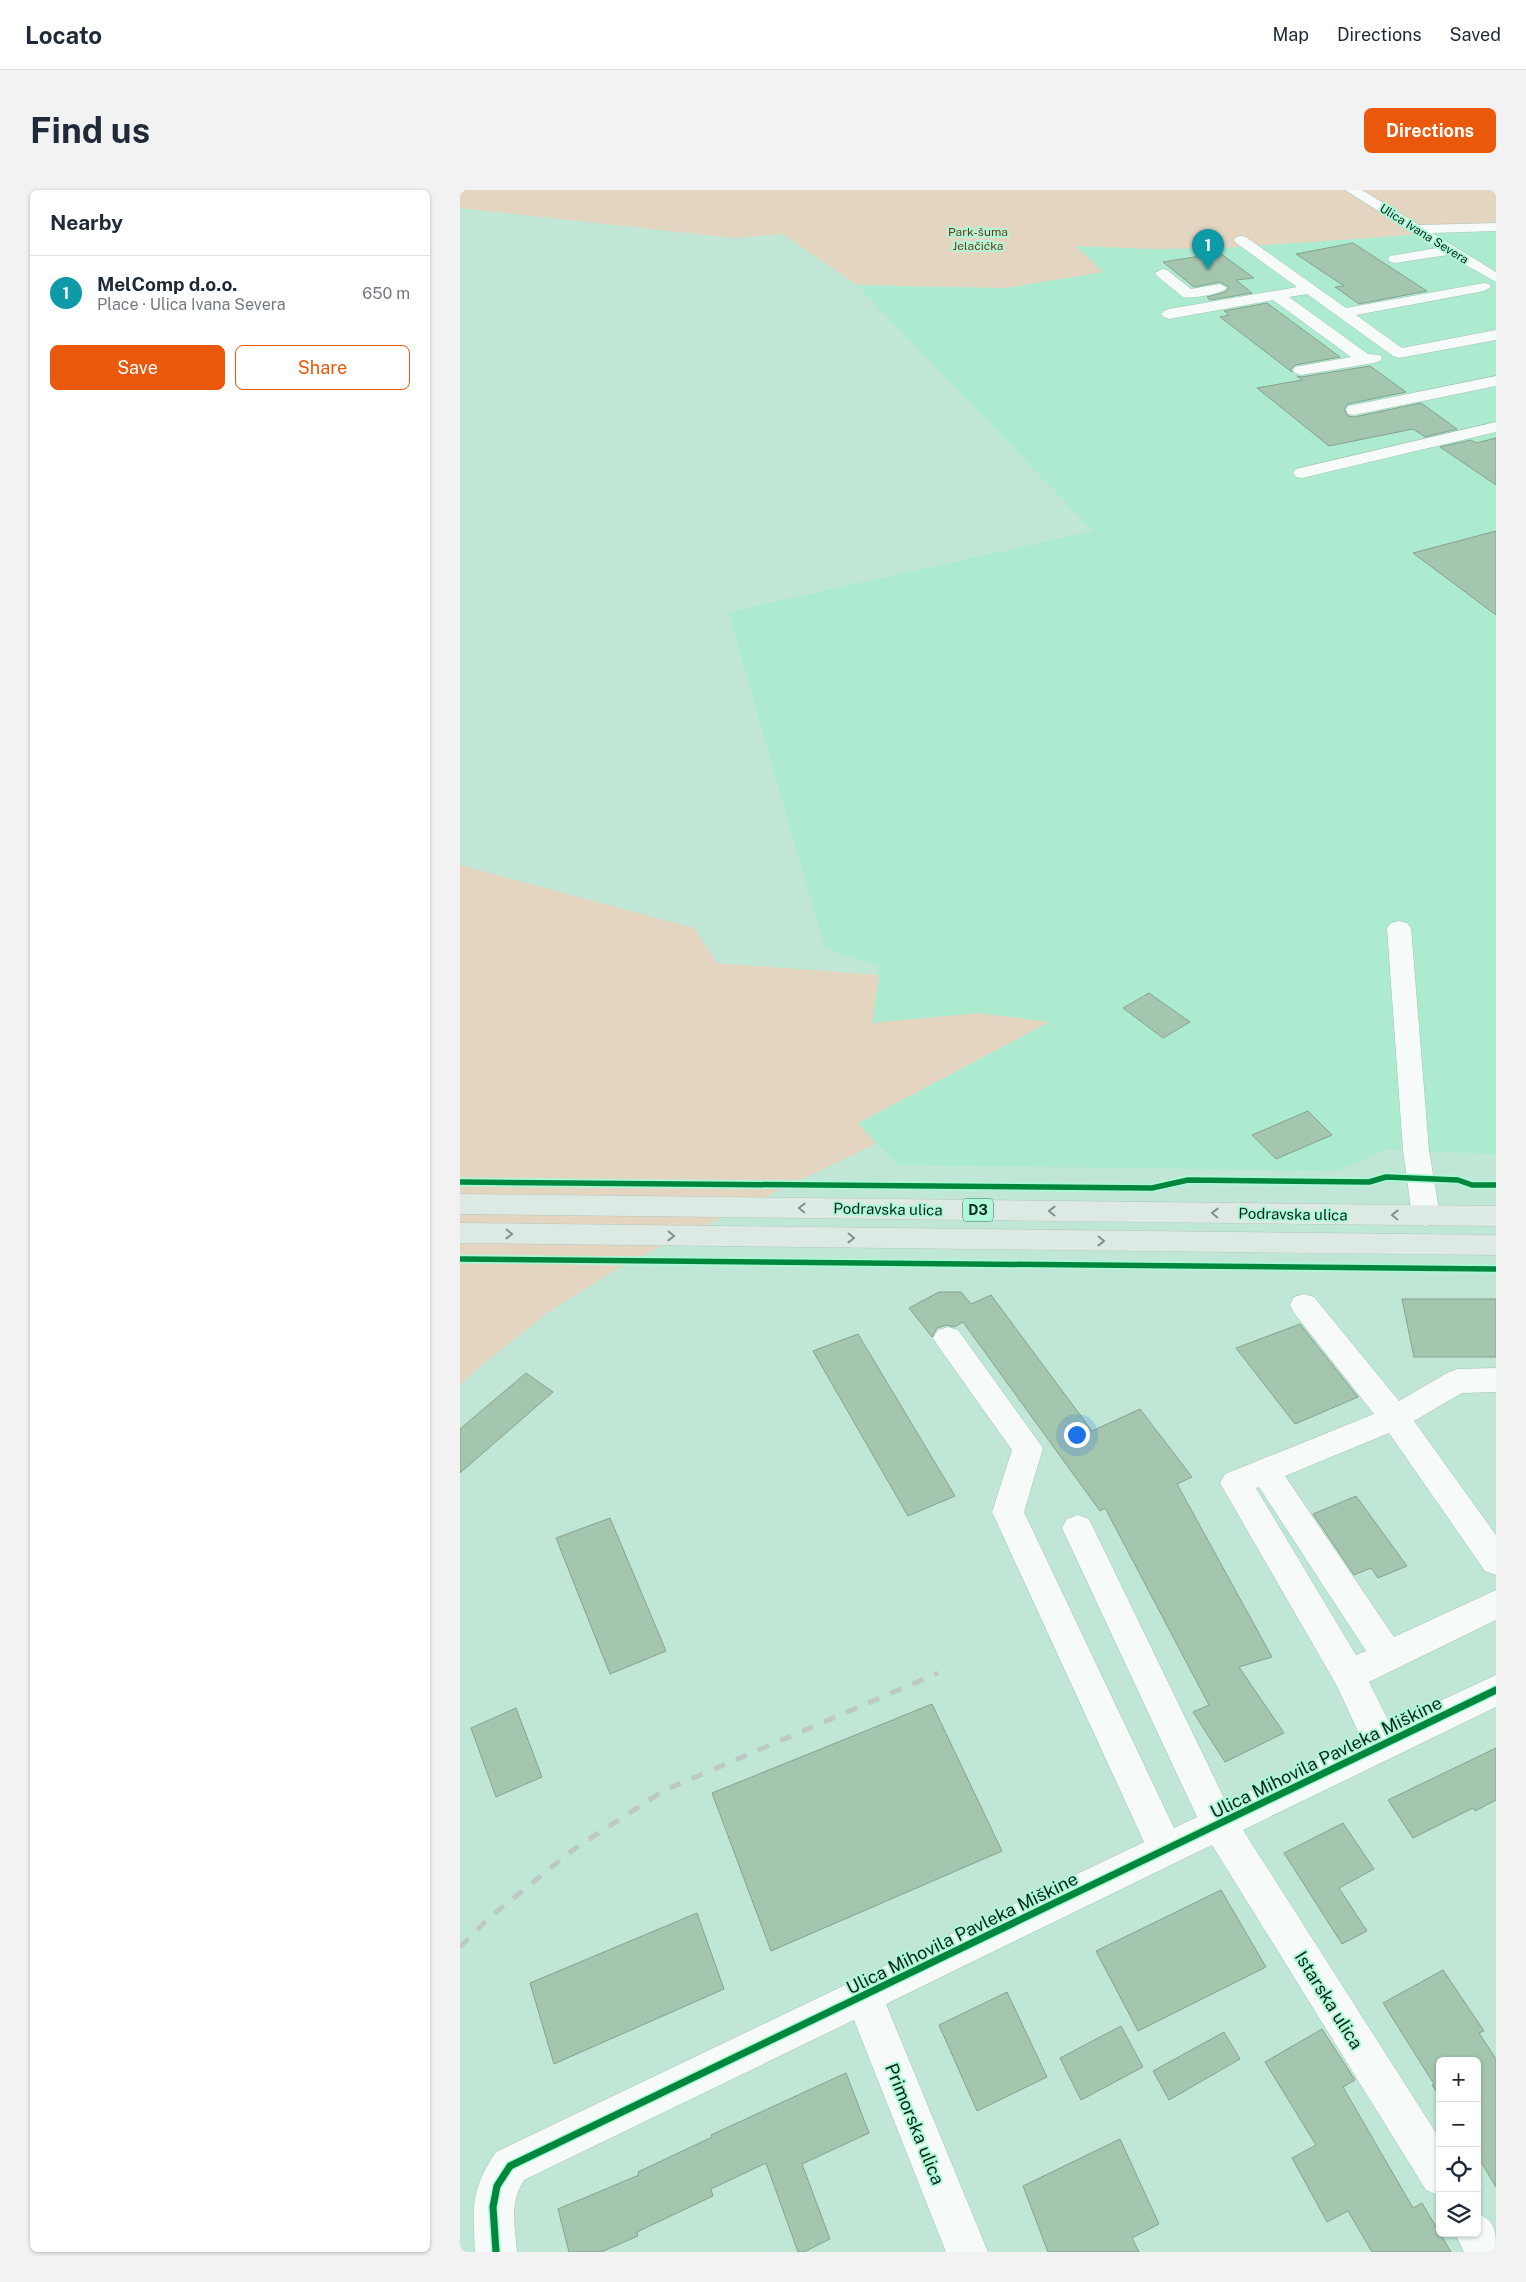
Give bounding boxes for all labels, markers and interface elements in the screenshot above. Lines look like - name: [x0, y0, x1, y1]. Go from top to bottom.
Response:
- text: Locato: [25, 21, 102, 49]
- text: Map: [1272, 24, 1309, 45]
- text: Directions: [1337, 24, 1422, 45]
- text: Saved: [1450, 24, 1501, 45]
- button: Directions: [1364, 108, 1496, 153]
- text: Find us: [30, 110, 150, 151]
- street label: Ulica Ivana Severa: [1377, 201, 1471, 267]
- text: Nearby: [50, 210, 123, 235]
- park label: Park-šuma Jelačićka: [948, 225, 1008, 253]
- pin: 1: [1192, 229, 1224, 270]
- text: MelComp d.o.o.: [97, 273, 237, 295]
- text: 1: [63, 284, 69, 303]
- text: 650 m: [362, 284, 410, 303]
- text: Place · Ulica Ivana Severa: [97, 295, 286, 314]
- button: Save: [50, 345, 225, 390]
- button: Share: [235, 345, 410, 390]
- road number: D3: [963, 1198, 993, 1222]
- street label: Podravska ulica: [833, 1200, 943, 1218]
- one-way arrow: [798, 1203, 806, 1213]
- street label: Podravska ulica: [1238, 1205, 1348, 1223]
- one-way arrow: [1048, 1206, 1056, 1216]
- one-way arrow: [1211, 1208, 1218, 1218]
- one-way arrow: [1391, 1210, 1398, 1220]
- one-way arrow: [505, 1229, 513, 1239]
- one-way arrow: [668, 1231, 675, 1241]
- one-way arrow: [848, 1233, 855, 1243]
- one-way arrow: [1098, 1236, 1105, 1246]
- your location: [1064, 1422, 1090, 1448]
- street label: Ulica Mihovila Pavleka Miškine: [1207, 1692, 1445, 1822]
- street label: Ulica Mihovila Pavleka Miškine: [843, 1868, 1081, 1998]
- street label: Istarska ulica: [1291, 1947, 1367, 2053]
- map controls: [1436, 2057, 1481, 2237]
- button: +: [1436, 2057, 1481, 2102]
- street label: Primorska ulica: [881, 2060, 949, 2188]
- button: −: [1436, 2102, 1481, 2147]
- button: locate: [1436, 2147, 1481, 2192]
- button: layers: [1436, 2192, 1481, 2237]

